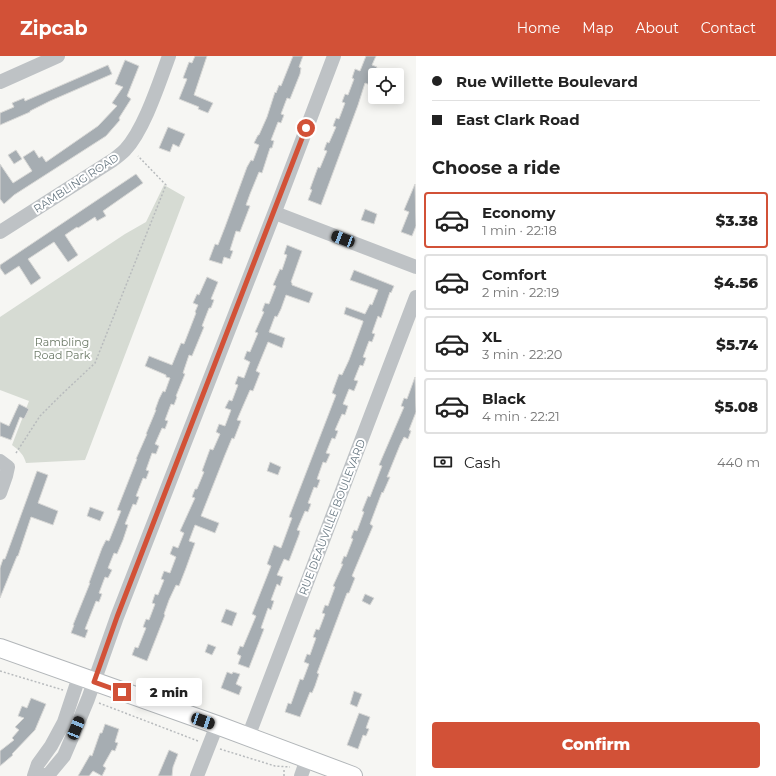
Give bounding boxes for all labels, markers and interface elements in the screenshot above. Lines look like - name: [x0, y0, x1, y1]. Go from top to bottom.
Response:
- text: Zipcab: [20, 17, 88, 40]
- text: Home: [517, 19, 560, 37]
- text: Map: [582, 19, 613, 37]
- text: About: [635, 19, 679, 37]
- text: Contact: [701, 19, 756, 37]
- map controls: [368, 68, 404, 104]
- button: locate: [368, 68, 404, 104]
- text: Rue Willette Boulevard: [456, 72, 638, 91]
- text: East Clark Road: [456, 110, 580, 129]
- route start: [297, 119, 315, 137]
- street label: RAMBLING ROAD: [31, 150, 121, 216]
- text: Choose a ride: [432, 157, 560, 179]
- icon: car: [434, 202, 470, 238]
- text: Economy: [482, 203, 555, 222]
- text: $3.38: [716, 211, 758, 230]
- text: 1 min · 22:18: [482, 222, 557, 238]
- car: [330, 229, 356, 249]
- icon: car: [434, 264, 470, 300]
- text: Comfort: [482, 265, 547, 284]
- text: $4.56: [714, 273, 758, 292]
- text: 2 min · 22:19: [482, 284, 559, 300]
- icon: car: [434, 326, 470, 362]
- text: XL: [482, 327, 501, 346]
- park label: Rambling Road Park: [34, 335, 91, 362]
- text: $5.74: [716, 335, 758, 354]
- text: 3 min · 22:20: [482, 346, 562, 362]
- icon: car: [434, 388, 470, 424]
- text: Black: [482, 389, 526, 408]
- text: $5.08: [715, 397, 758, 416]
- text: 4 min · 22:21: [482, 408, 560, 424]
- street label: RUE DEAUVILLE BOULEVARD: [296, 437, 368, 597]
- icon: cash: [432, 451, 454, 473]
- text: Cash: [464, 453, 501, 472]
- text: 440 m: [717, 454, 760, 470]
- callout: 2 min: [136, 678, 202, 706]
- route end: [113, 683, 131, 701]
- text: 2 min: [150, 684, 188, 700]
- car: [190, 711, 216, 731]
- car: [66, 715, 86, 741]
- button: Confirm: [432, 722, 760, 768]

